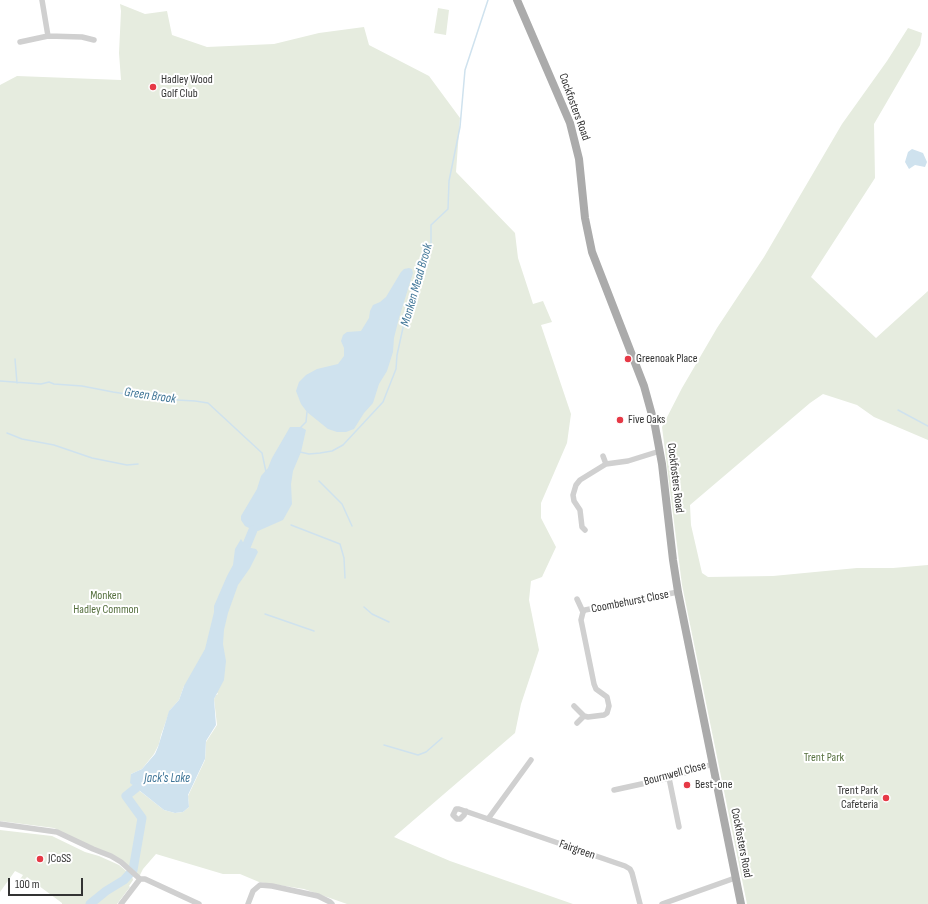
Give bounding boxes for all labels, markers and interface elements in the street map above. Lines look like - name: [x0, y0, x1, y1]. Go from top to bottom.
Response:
- street label: Cockfosters Road: [555, 71, 593, 143]
- place label: Hadley Wood Golf Club: [161, 73, 213, 101]
- marker: Hadley Wood Golf Club: [148, 82, 158, 92]
- water label: Monken Mead Brook: [398, 242, 436, 328]
- place label: Greenoak Place: [636, 352, 698, 366]
- marker: Greenoak Place: [623, 354, 633, 364]
- water label: Green Brook: [123, 385, 177, 407]
- place label: Five Oaks: [628, 413, 665, 427]
- marker: Five Oaks: [615, 415, 625, 425]
- street label: Cockfosters Road: [664, 442, 686, 514]
- street label: Coombehurst Close: [590, 587, 670, 617]
- park label: Monken Hadley Common: [73, 589, 139, 617]
- park label: Trent Park: [804, 751, 844, 765]
- street label: Bournwell Close: [642, 759, 708, 789]
- water label: Jack's Lake: [144, 771, 190, 787]
- place label: Best-one: [695, 778, 732, 792]
- marker: Best-one: [682, 780, 692, 790]
- place label: Trent Park Cafeteria: [838, 784, 878, 812]
- marker: Trent Park Cafeteria: [881, 793, 891, 803]
- street label: Cockfosters Road: [727, 807, 755, 879]
- street label: Fairgreen: [557, 837, 597, 863]
- place label: JCoSS: [48, 852, 71, 866]
- marker: JCoSS: [35, 854, 45, 864]
- scale bar: [10, 870, 85, 896]
- text: 100 m: [15, 877, 40, 892]

